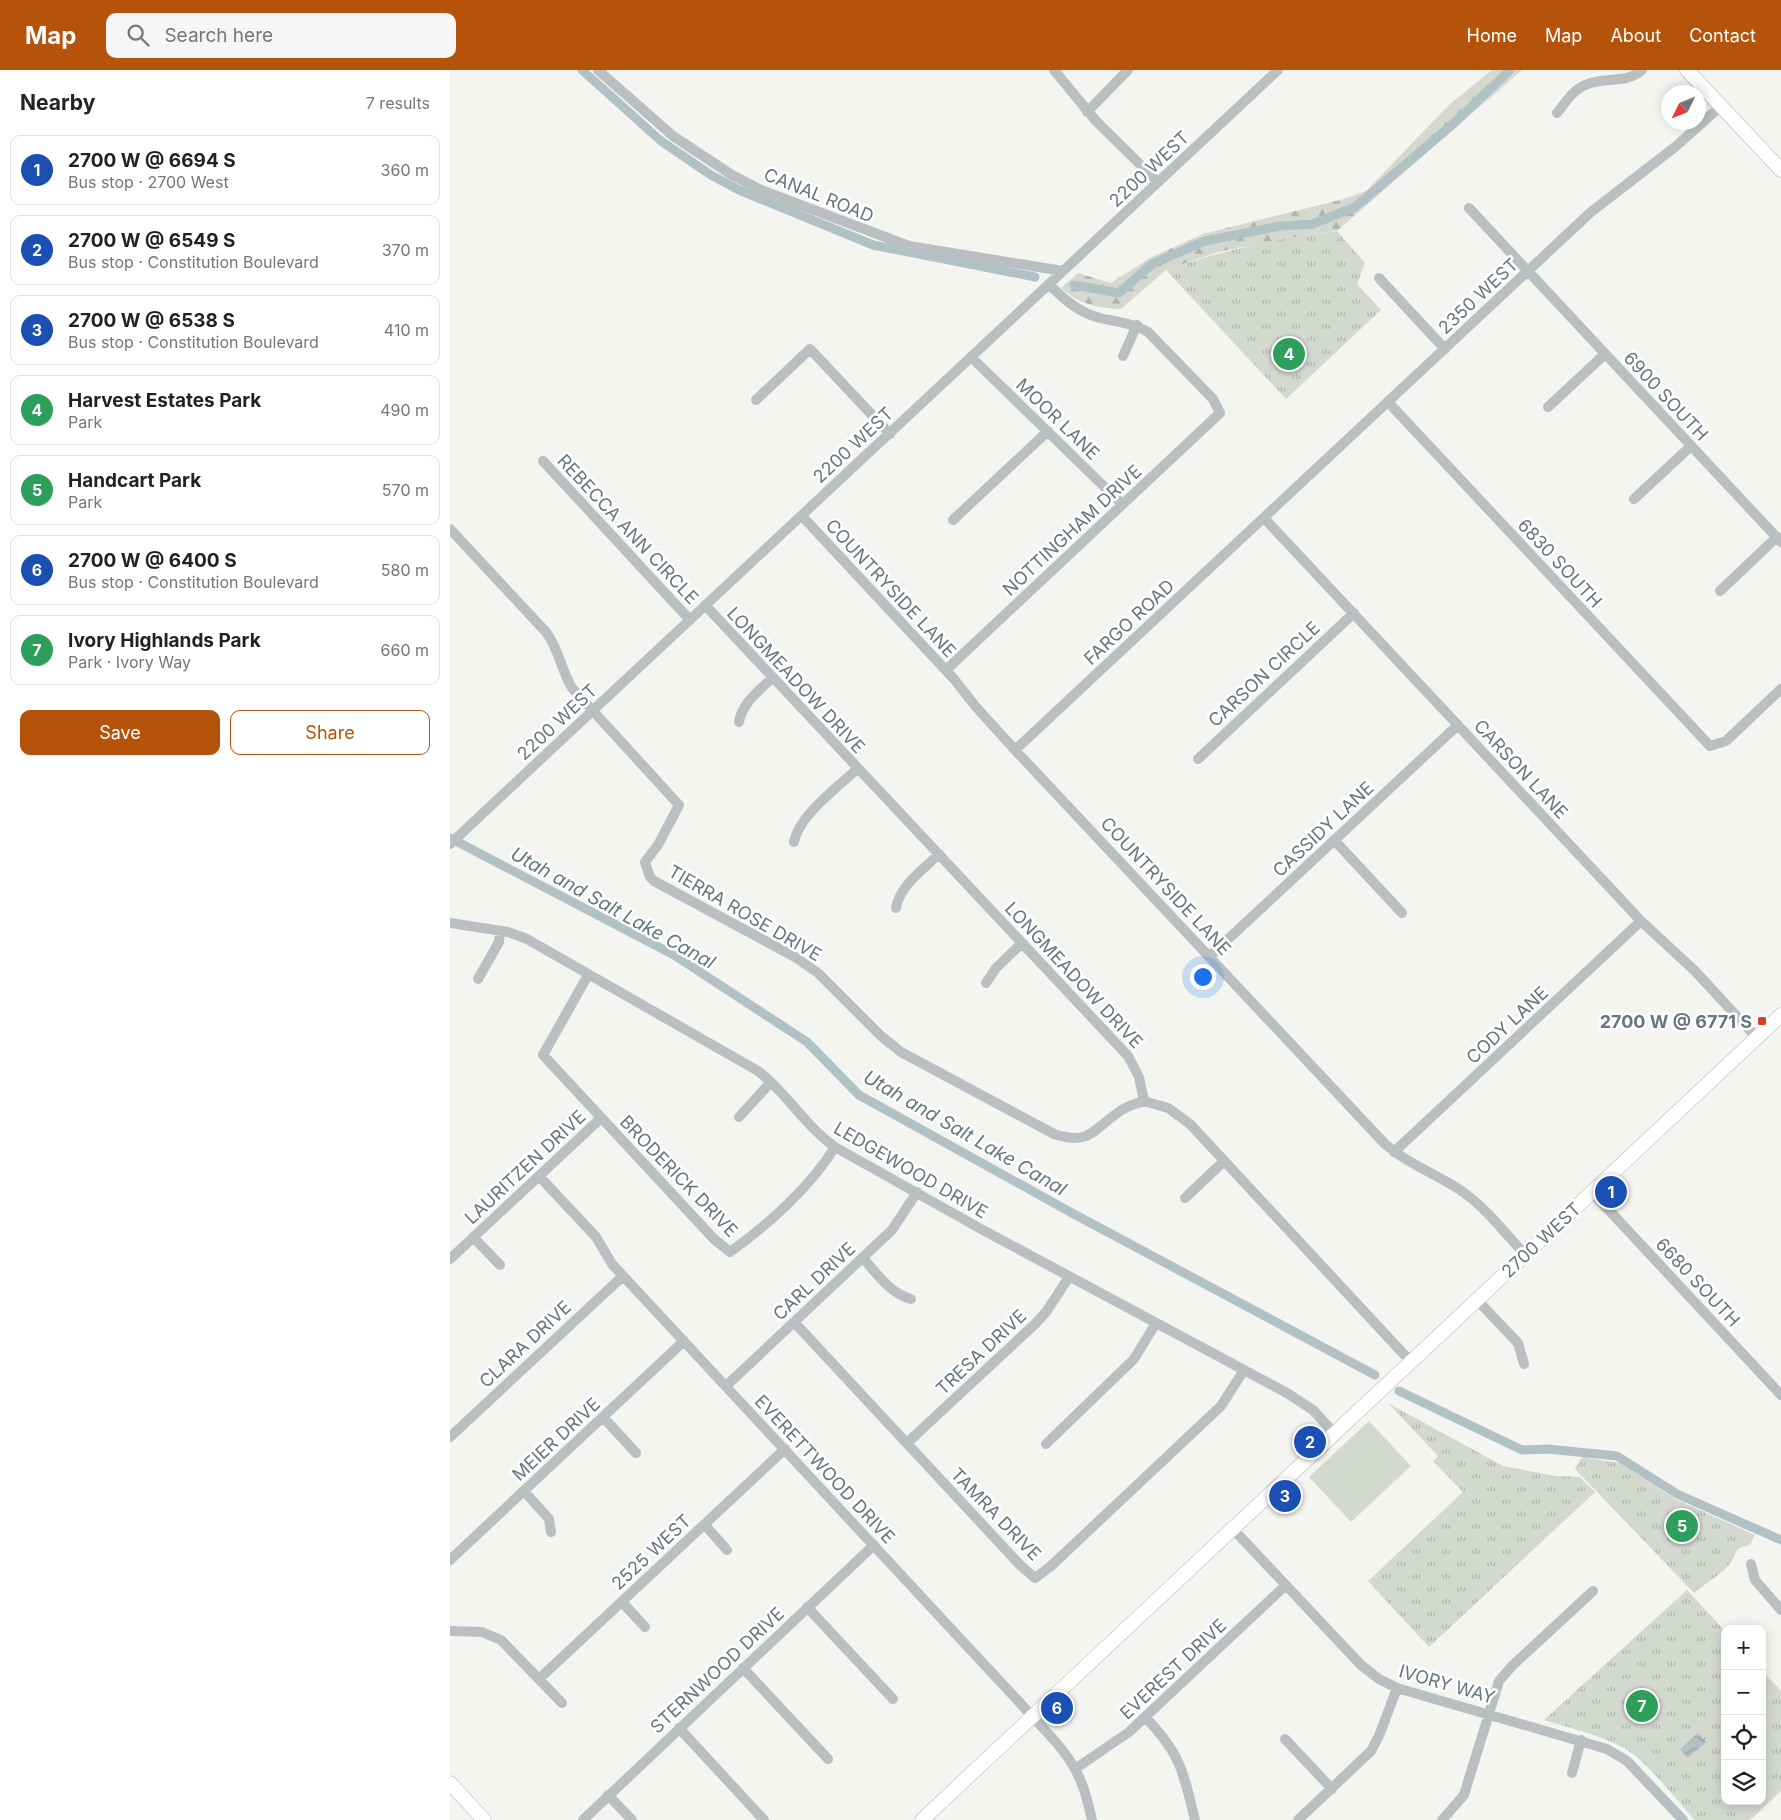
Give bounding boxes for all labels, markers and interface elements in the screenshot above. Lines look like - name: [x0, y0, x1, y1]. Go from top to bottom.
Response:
- search box: [106, 13, 456, 58]
- text: Map: [25, 21, 76, 50]
- icon: search: [124, 21, 152, 49]
- text: Search here: [164, 24, 273, 47]
- text: Home: [1467, 25, 1517, 46]
- text: Map: [1545, 25, 1582, 46]
- text: About: [1610, 25, 1661, 46]
- text: Contact: [1689, 25, 1756, 46]
- north arrow: [1661, 85, 1706, 130]
- text: Nearby: [20, 90, 95, 115]
- text: 7 results: [366, 93, 430, 113]
- street label: 2200 WEST: [1105, 127, 1193, 211]
- text: 2700 W @ 6694 S: [68, 149, 236, 172]
- text: 1: [34, 160, 40, 180]
- text: 360 m: [381, 160, 429, 180]
- street label: CANAL ROAD: [761, 163, 877, 227]
- text: Bus stop · 2700 West: [68, 172, 229, 192]
- text: 2700 W @ 6549 S: [68, 229, 235, 252]
- text: 2: [32, 240, 42, 260]
- text: 370 m: [382, 240, 429, 260]
- text: Bus stop · Constitution Boulevard: [68, 252, 319, 272]
- street label: 2350 WEST: [1434, 254, 1522, 338]
- text: 2700 W @ 6538 S: [68, 309, 235, 332]
- text: 3: [32, 320, 42, 340]
- text: 410 m: [384, 320, 429, 340]
- text: Bus stop · Constitution Boulevard: [68, 332, 319, 352]
- pin: 4: [1273, 335, 1305, 373]
- street label: 6900 SOUTH: [1620, 347, 1712, 445]
- street label: MOOR LANE: [1012, 374, 1104, 464]
- text: Harvest Estates Park: [68, 389, 261, 412]
- text: 4: [32, 400, 42, 420]
- text: 490 m: [380, 400, 429, 420]
- street label: 2200 WEST: [809, 403, 897, 487]
- text: Park: [68, 412, 102, 432]
- street label: REBECCA ANN CIRCLE: [553, 450, 703, 608]
- street label: NOTTINGHAM DRIVE: [998, 460, 1146, 600]
- text: Handcart Park: [68, 469, 201, 492]
- text: 5: [32, 480, 42, 500]
- text: 570 m: [382, 480, 429, 500]
- text: Park: [68, 492, 102, 512]
- street label: 6830 SOUTH: [1514, 514, 1606, 612]
- street label: COUNTRYSIDE LANE: [822, 515, 960, 661]
- text: 2700 W @ 6400 S: [68, 549, 237, 572]
- text: 6: [32, 560, 42, 580]
- text: 580 m: [381, 560, 429, 580]
- text: Bus stop · Constitution Boulevard: [68, 572, 319, 592]
- street label: FARGO ROAD: [1080, 575, 1178, 669]
- street label: LONGMEADOW DRIVE: [723, 603, 869, 757]
- street label: CARSON CIRCLE: [1204, 617, 1324, 731]
- text: Ivory Highlands Park: [68, 629, 261, 652]
- text: 7: [32, 640, 42, 660]
- text: 660 m: [381, 640, 429, 660]
- text: Park · Ivory Way: [68, 652, 191, 672]
- street label: 2200 WEST: [513, 680, 601, 764]
- button: Save: [20, 710, 220, 755]
- button: Share: [230, 710, 430, 755]
- street label: CARSON LANE: [1470, 715, 1572, 823]
- street label: CASSIDY LANE: [1268, 777, 1378, 881]
- street label: COUNTRYSIDE LANE: [1097, 813, 1235, 959]
- water label: Utah and Salt Lake Canal: [507, 842, 720, 974]
- street label: TIERRA ROSE DRIVE: [665, 861, 825, 965]
- street label: LONGMEADOW DRIVE: [1001, 898, 1147, 1052]
- your location: [1190, 964, 1216, 990]
- street label: CODY LANE: [1462, 982, 1552, 1068]
- place label: 2700 W @ 6771 S: [1600, 1011, 1752, 1032]
- marker: 2700 W @ 6771 S: [1756, 1015, 1768, 1027]
- water label: Utah and Salt Lake Canal: [860, 1065, 1071, 1201]
- street label: LAURITZEN DRIVE: [460, 1106, 590, 1228]
- street label: BRODERICK DRIVE: [616, 1111, 742, 1241]
- street label: LEDGEWOOD DRIVE: [830, 1117, 992, 1223]
- pin: 1: [1595, 1173, 1627, 1211]
- street label: 2700 WEST: [1497, 1198, 1585, 1282]
- street label: 6680 SOUTH: [1652, 1233, 1744, 1331]
- street label: CARL DRIVE: [769, 1238, 859, 1324]
- street label: CLARA DRIVE: [475, 1296, 575, 1392]
- street label: TRESA DRIVE: [932, 1305, 1030, 1399]
- street label: EVERETTWOOD DRIVE: [751, 1390, 899, 1548]
- street label: MEIER DRIVE: [508, 1393, 604, 1485]
- pin: 2: [1294, 1423, 1326, 1461]
- street label: TAMRA DRIVE: [947, 1463, 1045, 1565]
- pin: 3: [1269, 1477, 1301, 1515]
- pin: 5: [1666, 1507, 1698, 1545]
- street label: 2525 WEST: [607, 1510, 695, 1594]
- street label: STERNWOOD DRIVE: [646, 1603, 788, 1737]
- street label: EVEREST DRIVE: [1116, 1614, 1230, 1724]
- map controls: [1721, 1625, 1766, 1805]
- button: +: [1721, 1625, 1766, 1670]
- street label: IVORY WAY: [1397, 1660, 1497, 1708]
- button: −: [1721, 1670, 1766, 1715]
- pin: 7: [1626, 1687, 1658, 1725]
- pin: 6: [1041, 1689, 1073, 1727]
- button: locate: [1721, 1715, 1766, 1760]
- button: layers: [1721, 1760, 1766, 1805]

